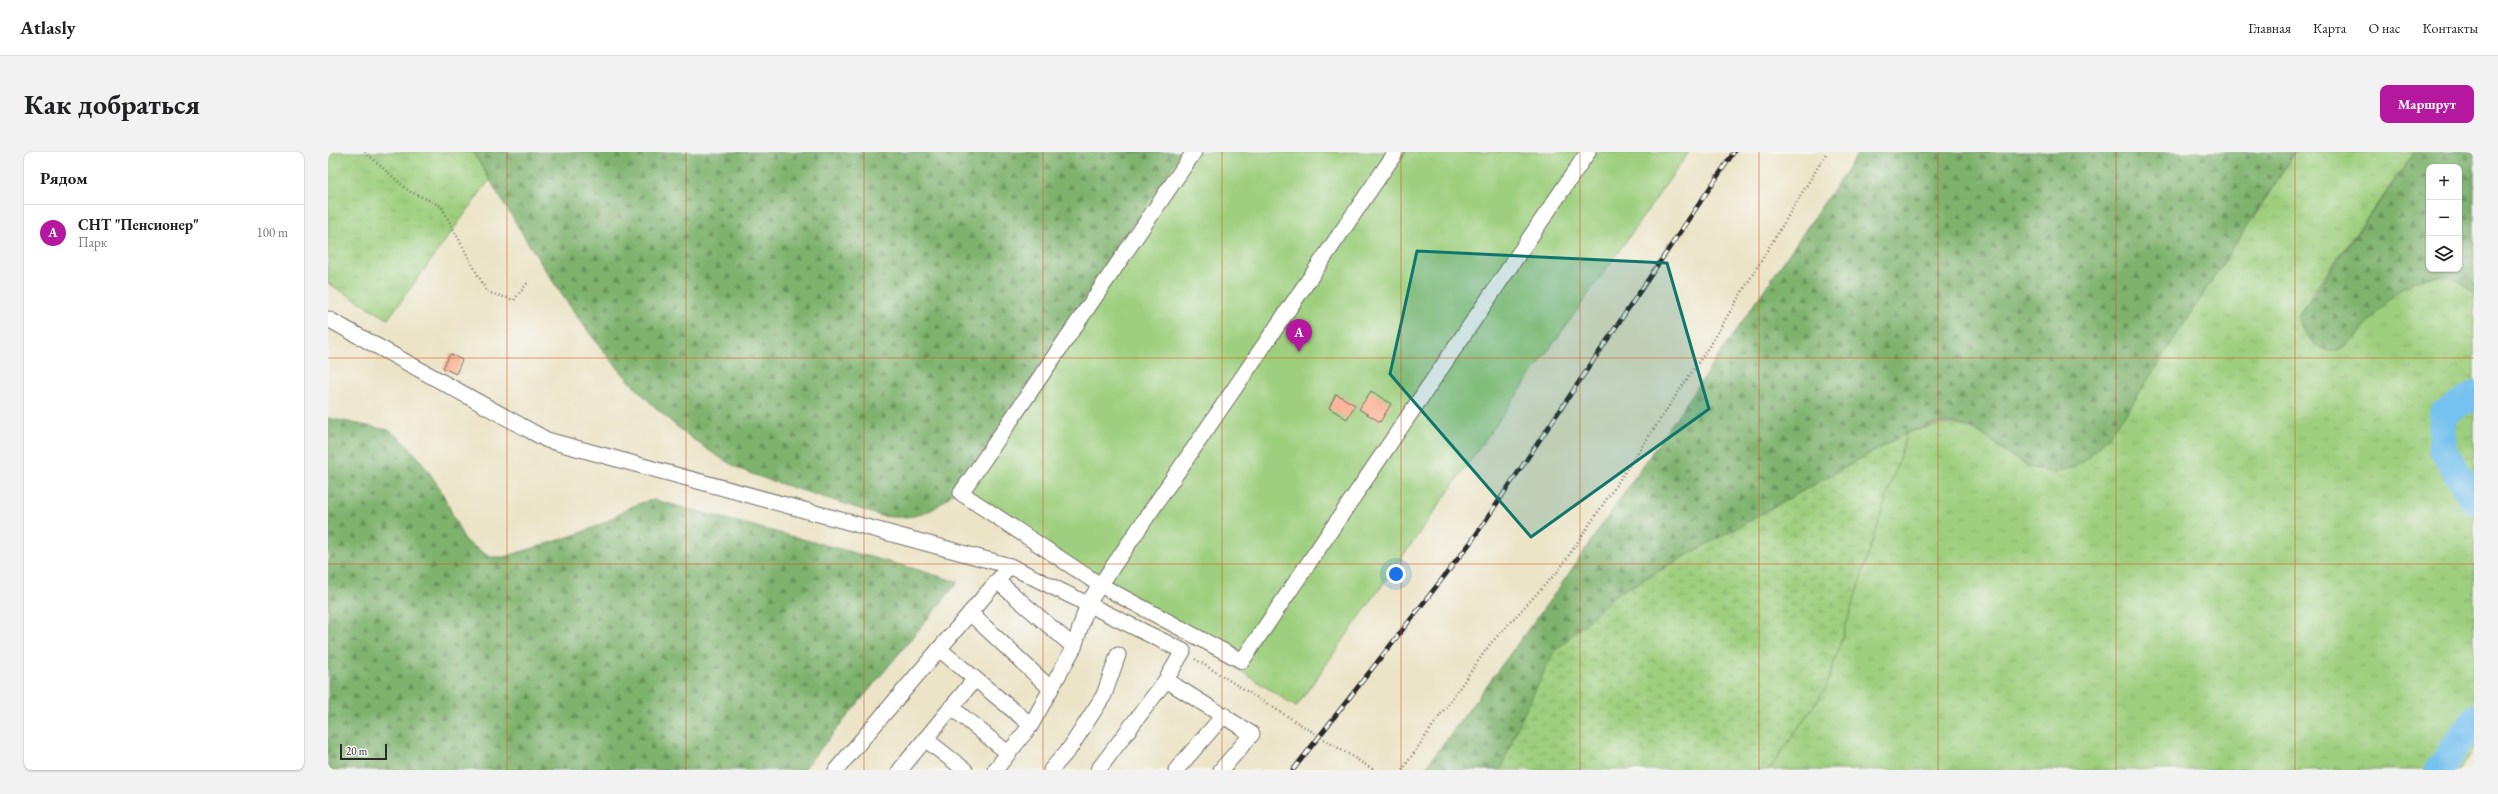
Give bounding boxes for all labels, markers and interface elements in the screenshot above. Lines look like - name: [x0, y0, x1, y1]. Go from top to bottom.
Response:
- text: Atlasly: [20, 15, 76, 40]
- text: Главная: [2248, 19, 2291, 37]
- text: Карта: [2313, 19, 2346, 37]
- text: О нас: [2368, 19, 2400, 37]
- text: Контакты: [2422, 19, 2478, 37]
- button: Маршрут: [2380, 85, 2474, 123]
- text: Как добраться: [24, 86, 200, 122]
- map controls: [2426, 164, 2462, 272]
- button: +: [2426, 164, 2462, 200]
- text: Рядом: [40, 167, 88, 189]
- button: −: [2426, 200, 2462, 236]
- text: СНТ "Пенсионер": [78, 215, 199, 234]
- text: A: [48, 224, 58, 241]
- text: 100 m: [257, 224, 288, 241]
- text: Парк: [78, 234, 107, 251]
- button: layers: [2426, 236, 2462, 272]
- pin: A: [1286, 319, 1312, 352]
- your location: [1386, 564, 1406, 584]
- scale bar: [340, 742, 387, 761]
- text: 20 m: [346, 744, 367, 758]

